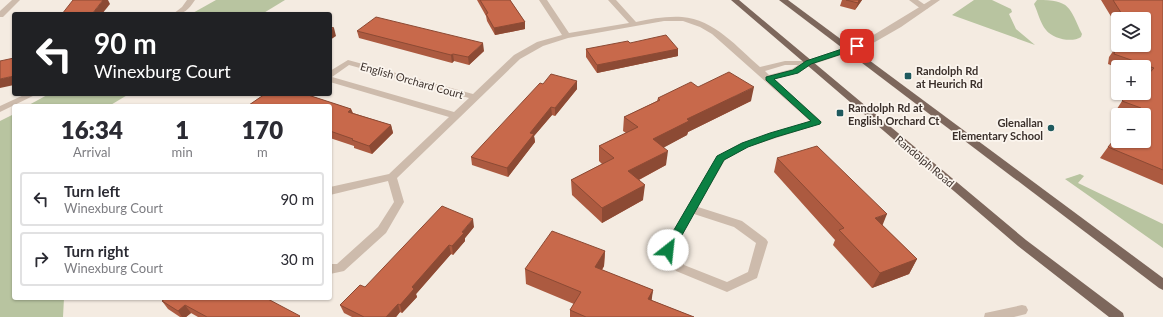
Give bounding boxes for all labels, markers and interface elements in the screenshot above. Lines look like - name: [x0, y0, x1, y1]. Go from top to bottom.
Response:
- map controls: [1111, 12, 1151, 148]
- button: layers: [1111, 12, 1151, 52]
- text: 90 m: [94, 26, 157, 60]
- icon: left: [28, 28, 80, 80]
- pin: [840, 29, 874, 63]
- icon: arrive: [846, 35, 868, 57]
- street label: English Orchard Court: [359, 59, 465, 101]
- text: Winexburg Court: [94, 60, 231, 82]
- button: +: [1111, 60, 1151, 100]
- place label: Randolph Rd at Heurich Rd: [916, 64, 983, 90]
- marker: Randolph Rd at Heurich Rd: [903, 71, 913, 81]
- place label: Randolph Rd at English Orchard Ct: [848, 101, 940, 127]
- marker: Randolph Rd at English Orchard Ct: [835, 108, 845, 118]
- button: −: [1111, 108, 1151, 148]
- text: 16:34: [61, 115, 123, 144]
- text: 1: [175, 115, 189, 144]
- text: 170: [241, 115, 283, 144]
- place label: Glenallan Elementary School: [952, 116, 1043, 142]
- marker: Glenallan Elementary School: [1046, 123, 1056, 133]
- street label: Randolph Road: [893, 133, 957, 189]
- text: Arrival: [73, 144, 111, 160]
- text: min: [172, 144, 193, 160]
- text: m: [257, 144, 268, 160]
- text: Turn left: [64, 182, 120, 200]
- icon: left: [30, 188, 52, 210]
- text: 90 m: [280, 190, 314, 208]
- text: Winexburg Court: [64, 200, 163, 216]
- position arrow: [647, 229, 689, 271]
- text: Turn right: [64, 242, 129, 260]
- icon: right: [30, 248, 52, 270]
- text: 30 m: [280, 250, 314, 268]
- text: Winexburg Court: [64, 260, 163, 276]

